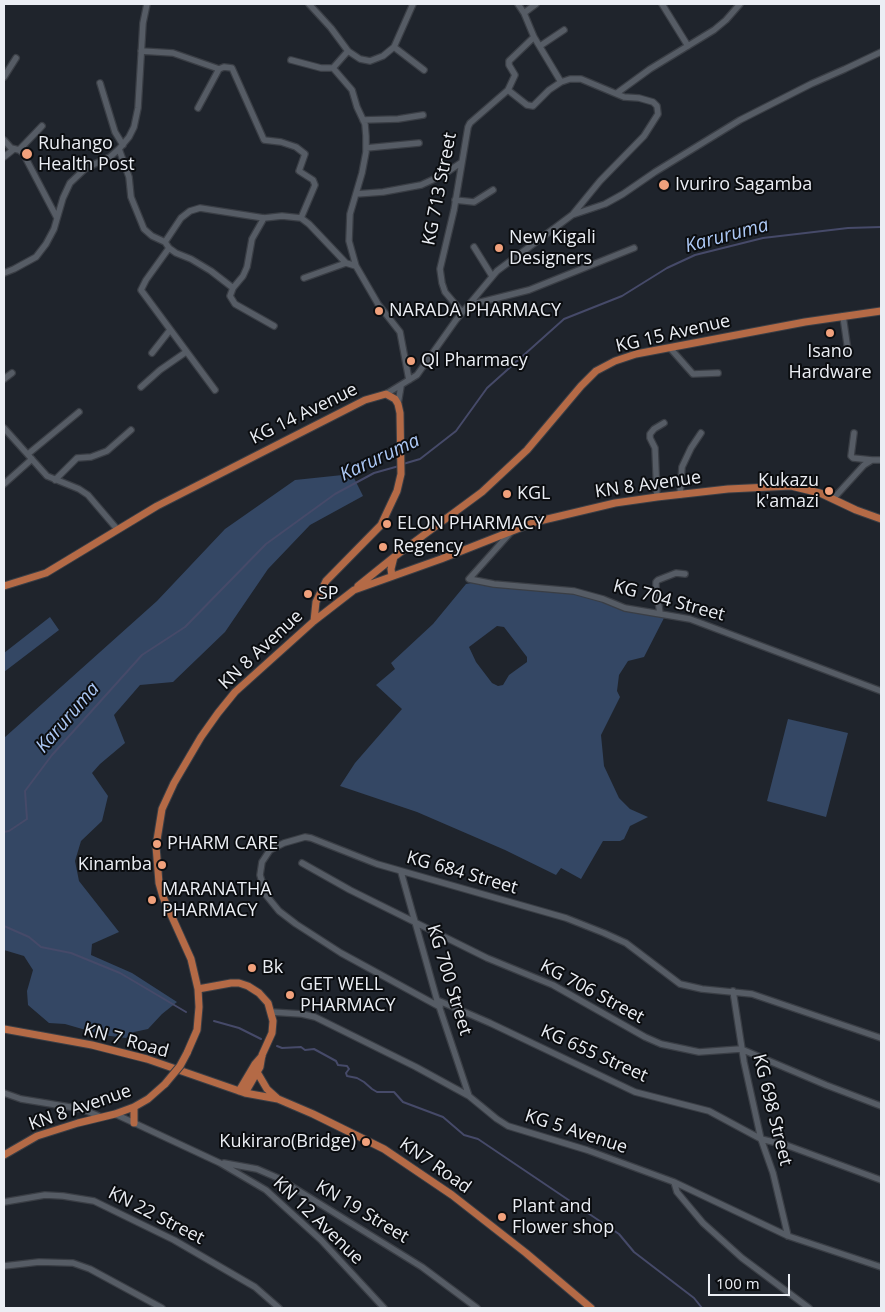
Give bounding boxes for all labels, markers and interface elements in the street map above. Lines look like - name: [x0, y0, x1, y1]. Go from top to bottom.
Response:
- street label: KG 713 Street: [418, 131, 462, 247]
- place label: Ruhango Health Post: [38, 133, 135, 176]
- marker: Ruhango Health Post: [20, 147, 34, 161]
- place label: Ivuriro Sagamba: [675, 174, 812, 196]
- marker: Ivuriro Sagamba: [657, 178, 671, 192]
- water label: Karuruma: [683, 214, 771, 258]
- place label: New Kigali Designers: [509, 227, 596, 270]
- marker: New Kigali Designers: [493, 242, 505, 254]
- place label: NARADA PHARMACY: [389, 300, 561, 322]
- marker: NARADA PHARMACY: [373, 305, 385, 317]
- street label: KG 15 Avenue: [614, 310, 732, 358]
- marker: Isano Hardware: [824, 327, 836, 339]
- place label: Isano Hardware: [788, 341, 872, 384]
- place label: Ql Pharmacy: [421, 350, 528, 372]
- marker: Ql Pharmacy: [405, 355, 417, 367]
- street label: KG 14 Avenue: [247, 379, 361, 449]
- water label: Karuruma: [336, 430, 424, 486]
- street label: KN 8 Avenue: [594, 467, 702, 503]
- place label: Kukazu k'amazi: [756, 470, 819, 512]
- place label: KGL: [517, 483, 551, 505]
- marker: Kukazu k'amazi: [823, 485, 835, 497]
- marker: KGL: [501, 488, 513, 500]
- place label: ELON PHARMACY: [397, 513, 544, 535]
- marker: ELON PHARMACY: [381, 518, 393, 530]
- place label: Regency: [393, 536, 463, 558]
- marker: Regency: [377, 541, 389, 553]
- street label: KG 704 Street: [611, 576, 727, 626]
- place label: SP: [318, 583, 339, 605]
- marker: SP: [302, 588, 314, 600]
- street label: KN 8 Avenue: [215, 606, 307, 694]
- water label: Karuruma: [31, 678, 105, 758]
- place label: PHARM CARE: [167, 833, 278, 855]
- marker: PHARM CARE: [151, 838, 163, 850]
- street label: KG 684 Street: [404, 847, 520, 899]
- place label: Kinamba: [78, 854, 152, 876]
- marker: Kinamba: [156, 859, 168, 871]
- place label: MARANATHA PHARMACY: [162, 879, 272, 922]
- marker: MARANATHA PHARMACY: [146, 894, 158, 906]
- street label: KG 700 Street: [422, 922, 476, 1038]
- street label: KG 706 Street: [536, 956, 648, 1028]
- place label: Bk: [262, 957, 283, 979]
- marker: Bk: [246, 962, 258, 974]
- place label: GET WELL PHARMACY: [300, 974, 396, 1016]
- marker: GET WELL PHARMACY: [284, 989, 296, 1001]
- street label: KN 7 Road: [81, 1019, 171, 1063]
- street label: KG 655 Street: [537, 1021, 651, 1087]
- street label: KG 698 Street: [748, 1052, 796, 1168]
- street label: KN 8 Avenue: [26, 1080, 134, 1136]
- street label: KG 5 Avenue: [522, 1105, 630, 1159]
- place label: Kukiraro(Bridge): [219, 1131, 356, 1153]
- street label: KN7 Road: [395, 1133, 475, 1199]
- marker: Kukiraro(Bridge): [360, 1136, 372, 1148]
- street label: KN 12 Avenue: [268, 1173, 368, 1269]
- street label: KN 19 Street: [312, 1176, 412, 1248]
- street label: KN 22 Street: [104, 1183, 208, 1249]
- place label: Plant and Flower shop: [512, 1196, 614, 1238]
- marker: Plant and Flower shop: [496, 1211, 508, 1223]
- scale bar: [710, 1264, 792, 1296]
- text: 100 m: [716, 1273, 760, 1293]

